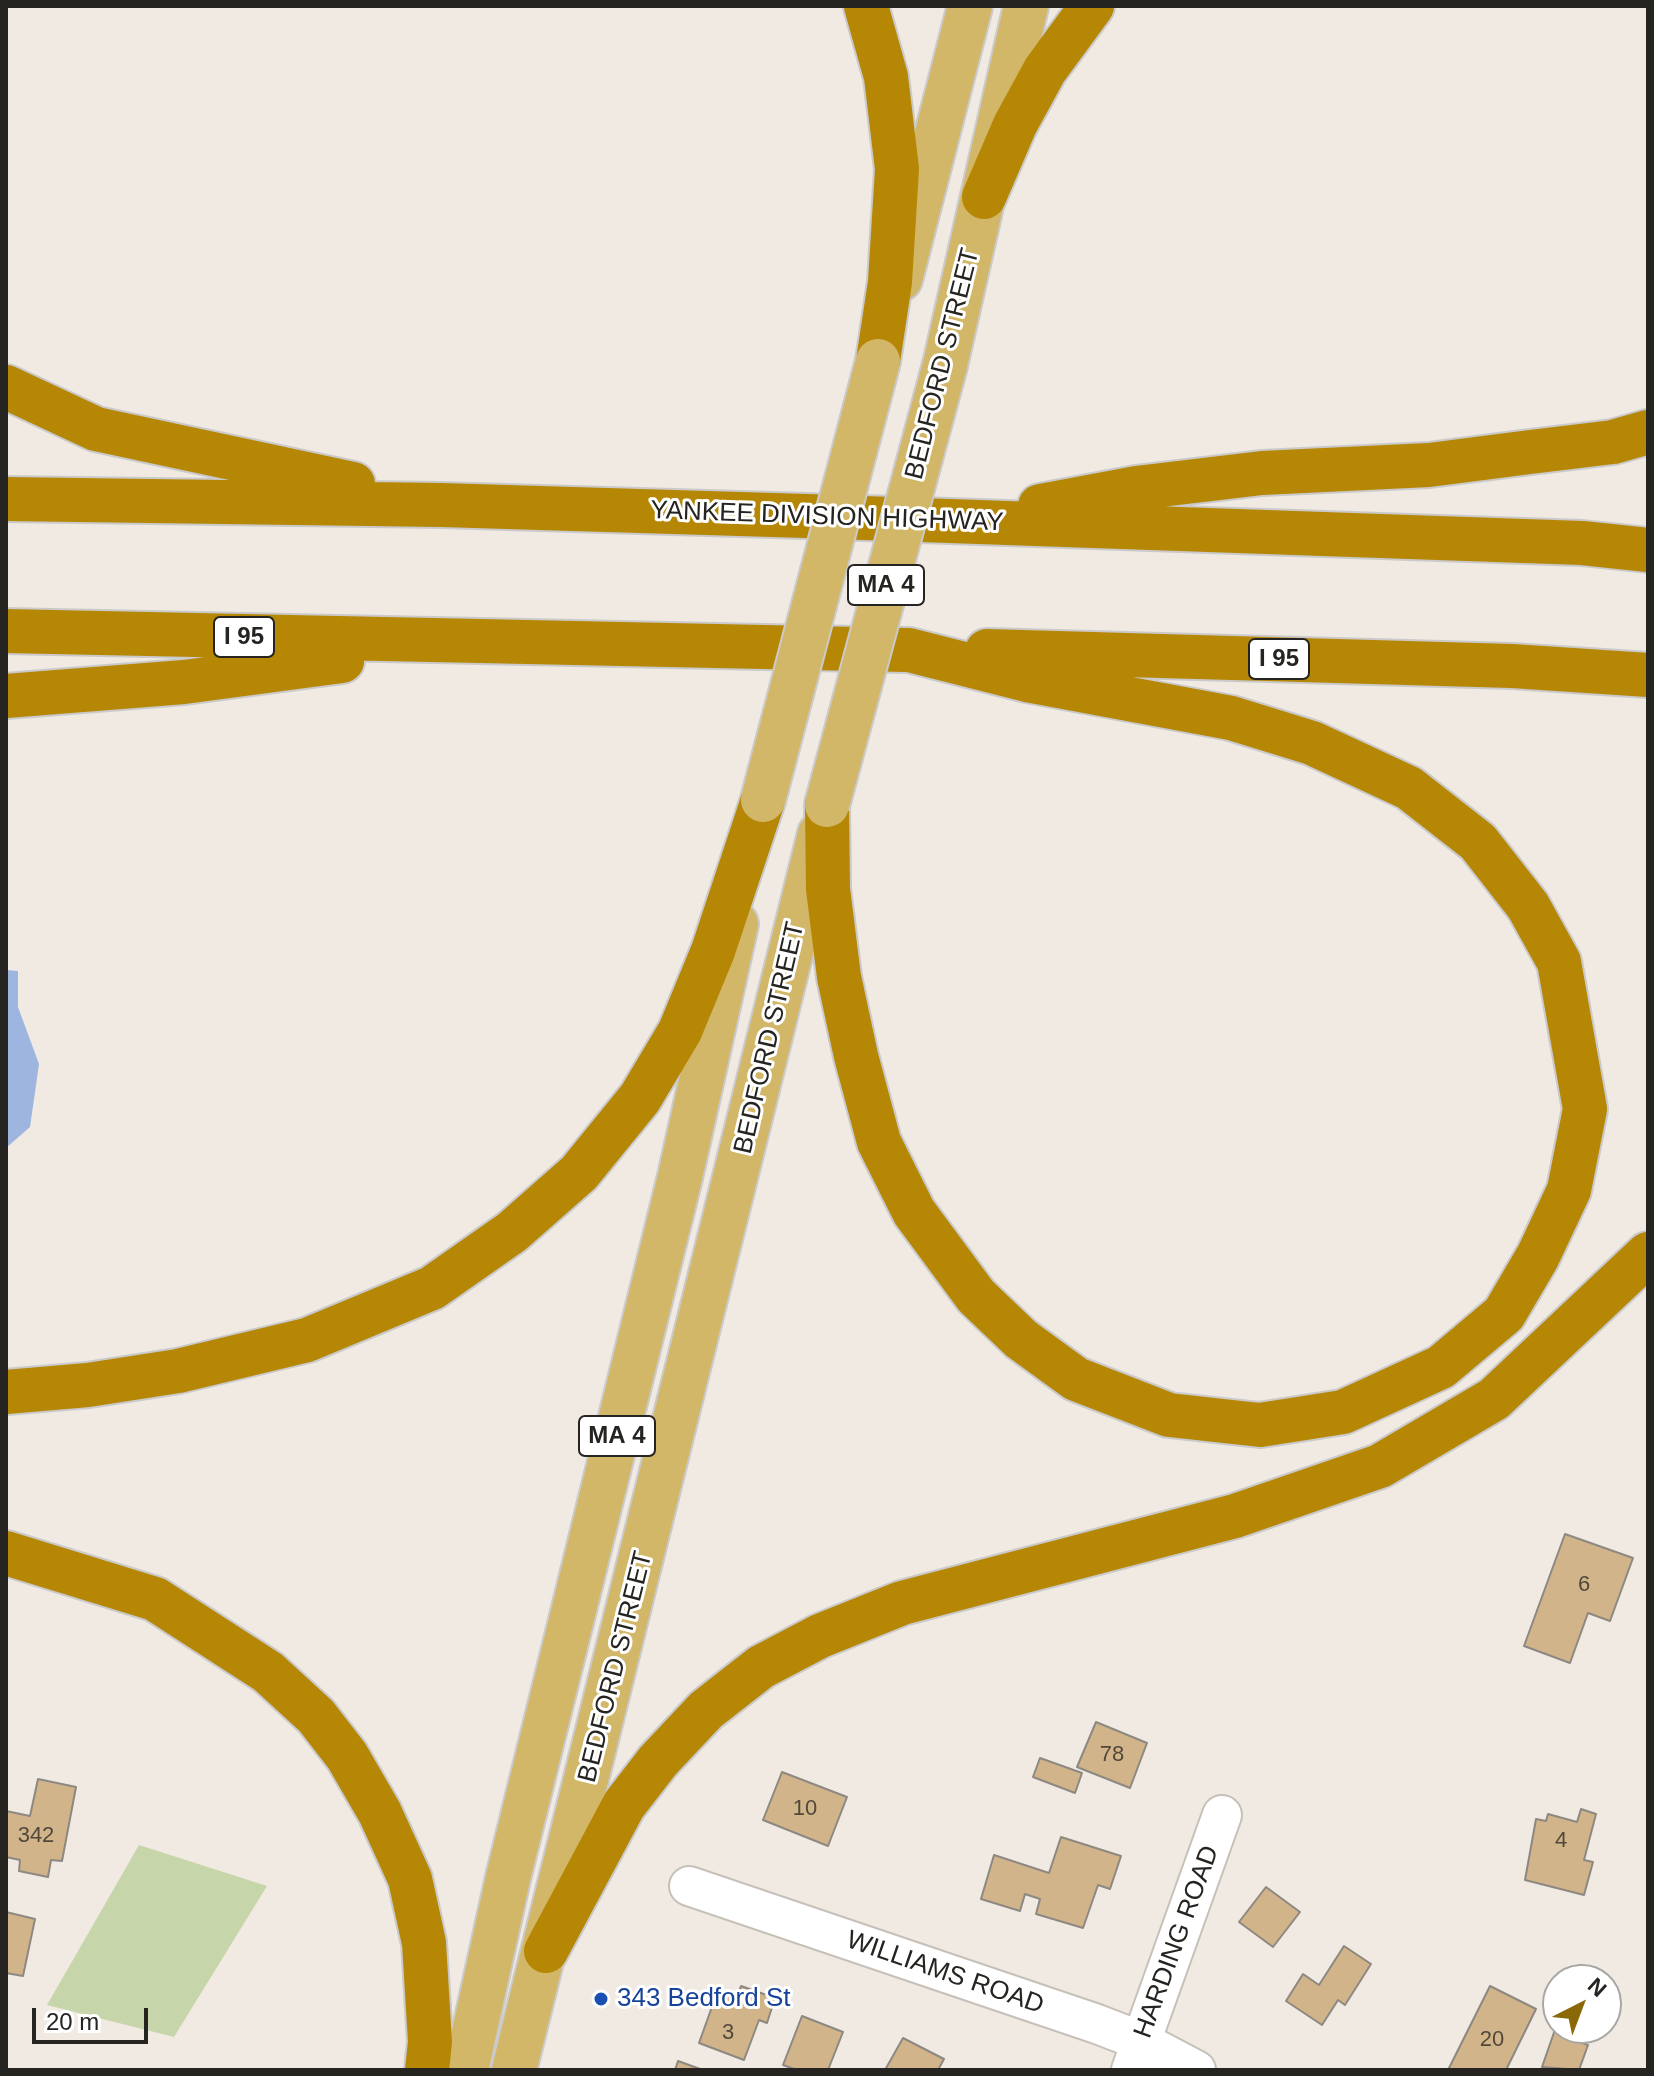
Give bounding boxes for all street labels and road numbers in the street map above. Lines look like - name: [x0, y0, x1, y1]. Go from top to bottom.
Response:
- street label: BEDFORD STREET: [899, 245, 987, 483]
- street label: YANKEE DIVISION HIGHWAY: [650, 495, 1004, 539]
- road number: MA 4: [848, 565, 924, 605]
- road number: I 95: [214, 617, 274, 657]
- road number: I 95: [1249, 639, 1309, 679]
- street label: BEDFORD STREET: [728, 919, 812, 1157]
- road number: MA 4: [579, 1416, 655, 1456]
- street label: BEDFORD STREET: [572, 1548, 660, 1786]
- street label: HARDING ROAD: [1128, 1842, 1226, 2042]
- street label: WILLIAMS ROAD: [842, 1925, 1048, 2021]

